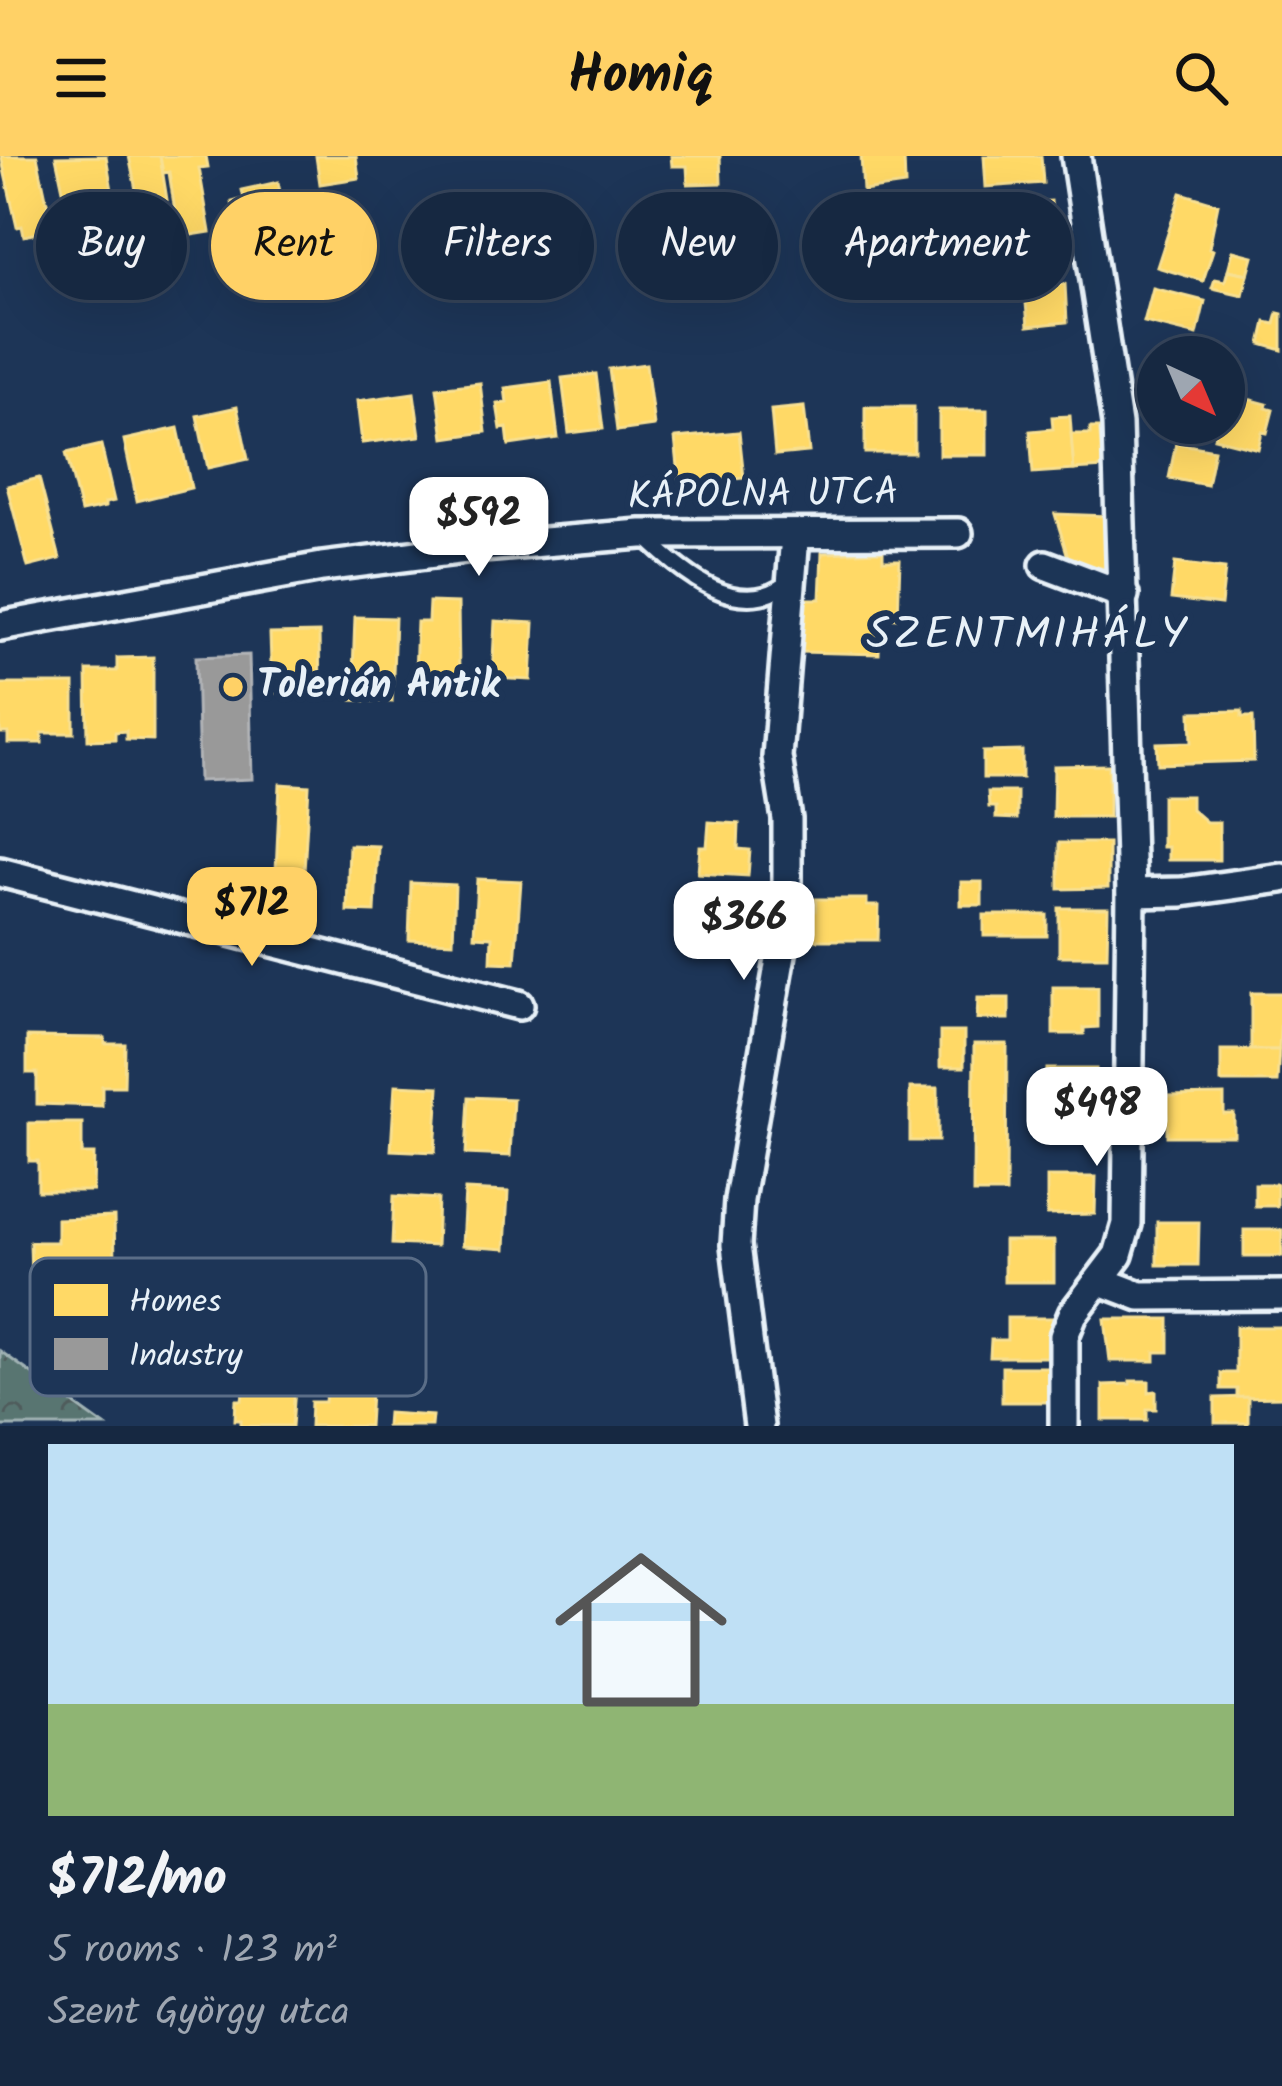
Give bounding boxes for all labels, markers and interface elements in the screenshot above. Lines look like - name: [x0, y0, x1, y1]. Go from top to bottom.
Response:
- text: Homiq: [568, 35, 714, 121]
- icon: menu: [48, 45, 114, 111]
- icon: search: [1168, 45, 1234, 111]
- chip: Buy: [36, 192, 187, 300]
- chip: Rent: [211, 192, 377, 300]
- chip: Filters: [401, 192, 594, 300]
- chip: New: [618, 192, 778, 300]
- chip: Apartment: [802, 192, 1072, 300]
- north arrow: [1137, 336, 1245, 444]
- map controls: [1137, 336, 1245, 444]
- street label: KÁPOLNA UTCA: [627, 463, 899, 529]
- pin: $592: [408, 477, 550, 579]
- text: $592: [436, 485, 522, 547]
- district label: SZENTMIHÁLY: [866, 600, 1190, 672]
- place label: Tolerián Antik: [257, 656, 501, 718]
- marker: Tolerián Antik: [220, 674, 246, 700]
- pin: $712: [181, 867, 323, 969]
- text: $712: [214, 875, 290, 937]
- pin: $366: [673, 881, 815, 983]
- text: $366: [701, 889, 787, 951]
- pin: $498: [1026, 1067, 1168, 1169]
- text: $498: [1053, 1075, 1141, 1137]
- legend: [30, 1258, 426, 1396]
- text: Homes: [129, 1277, 221, 1330]
- text: Industry: [129, 1331, 243, 1384]
- icon: home: [533, 1522, 749, 1738]
- text: $712/mo: [48, 1840, 227, 1921]
- text: 5 rooms · 123 m²: [48, 1921, 337, 1983]
- text: Szent György utca: [48, 1983, 350, 2045]

